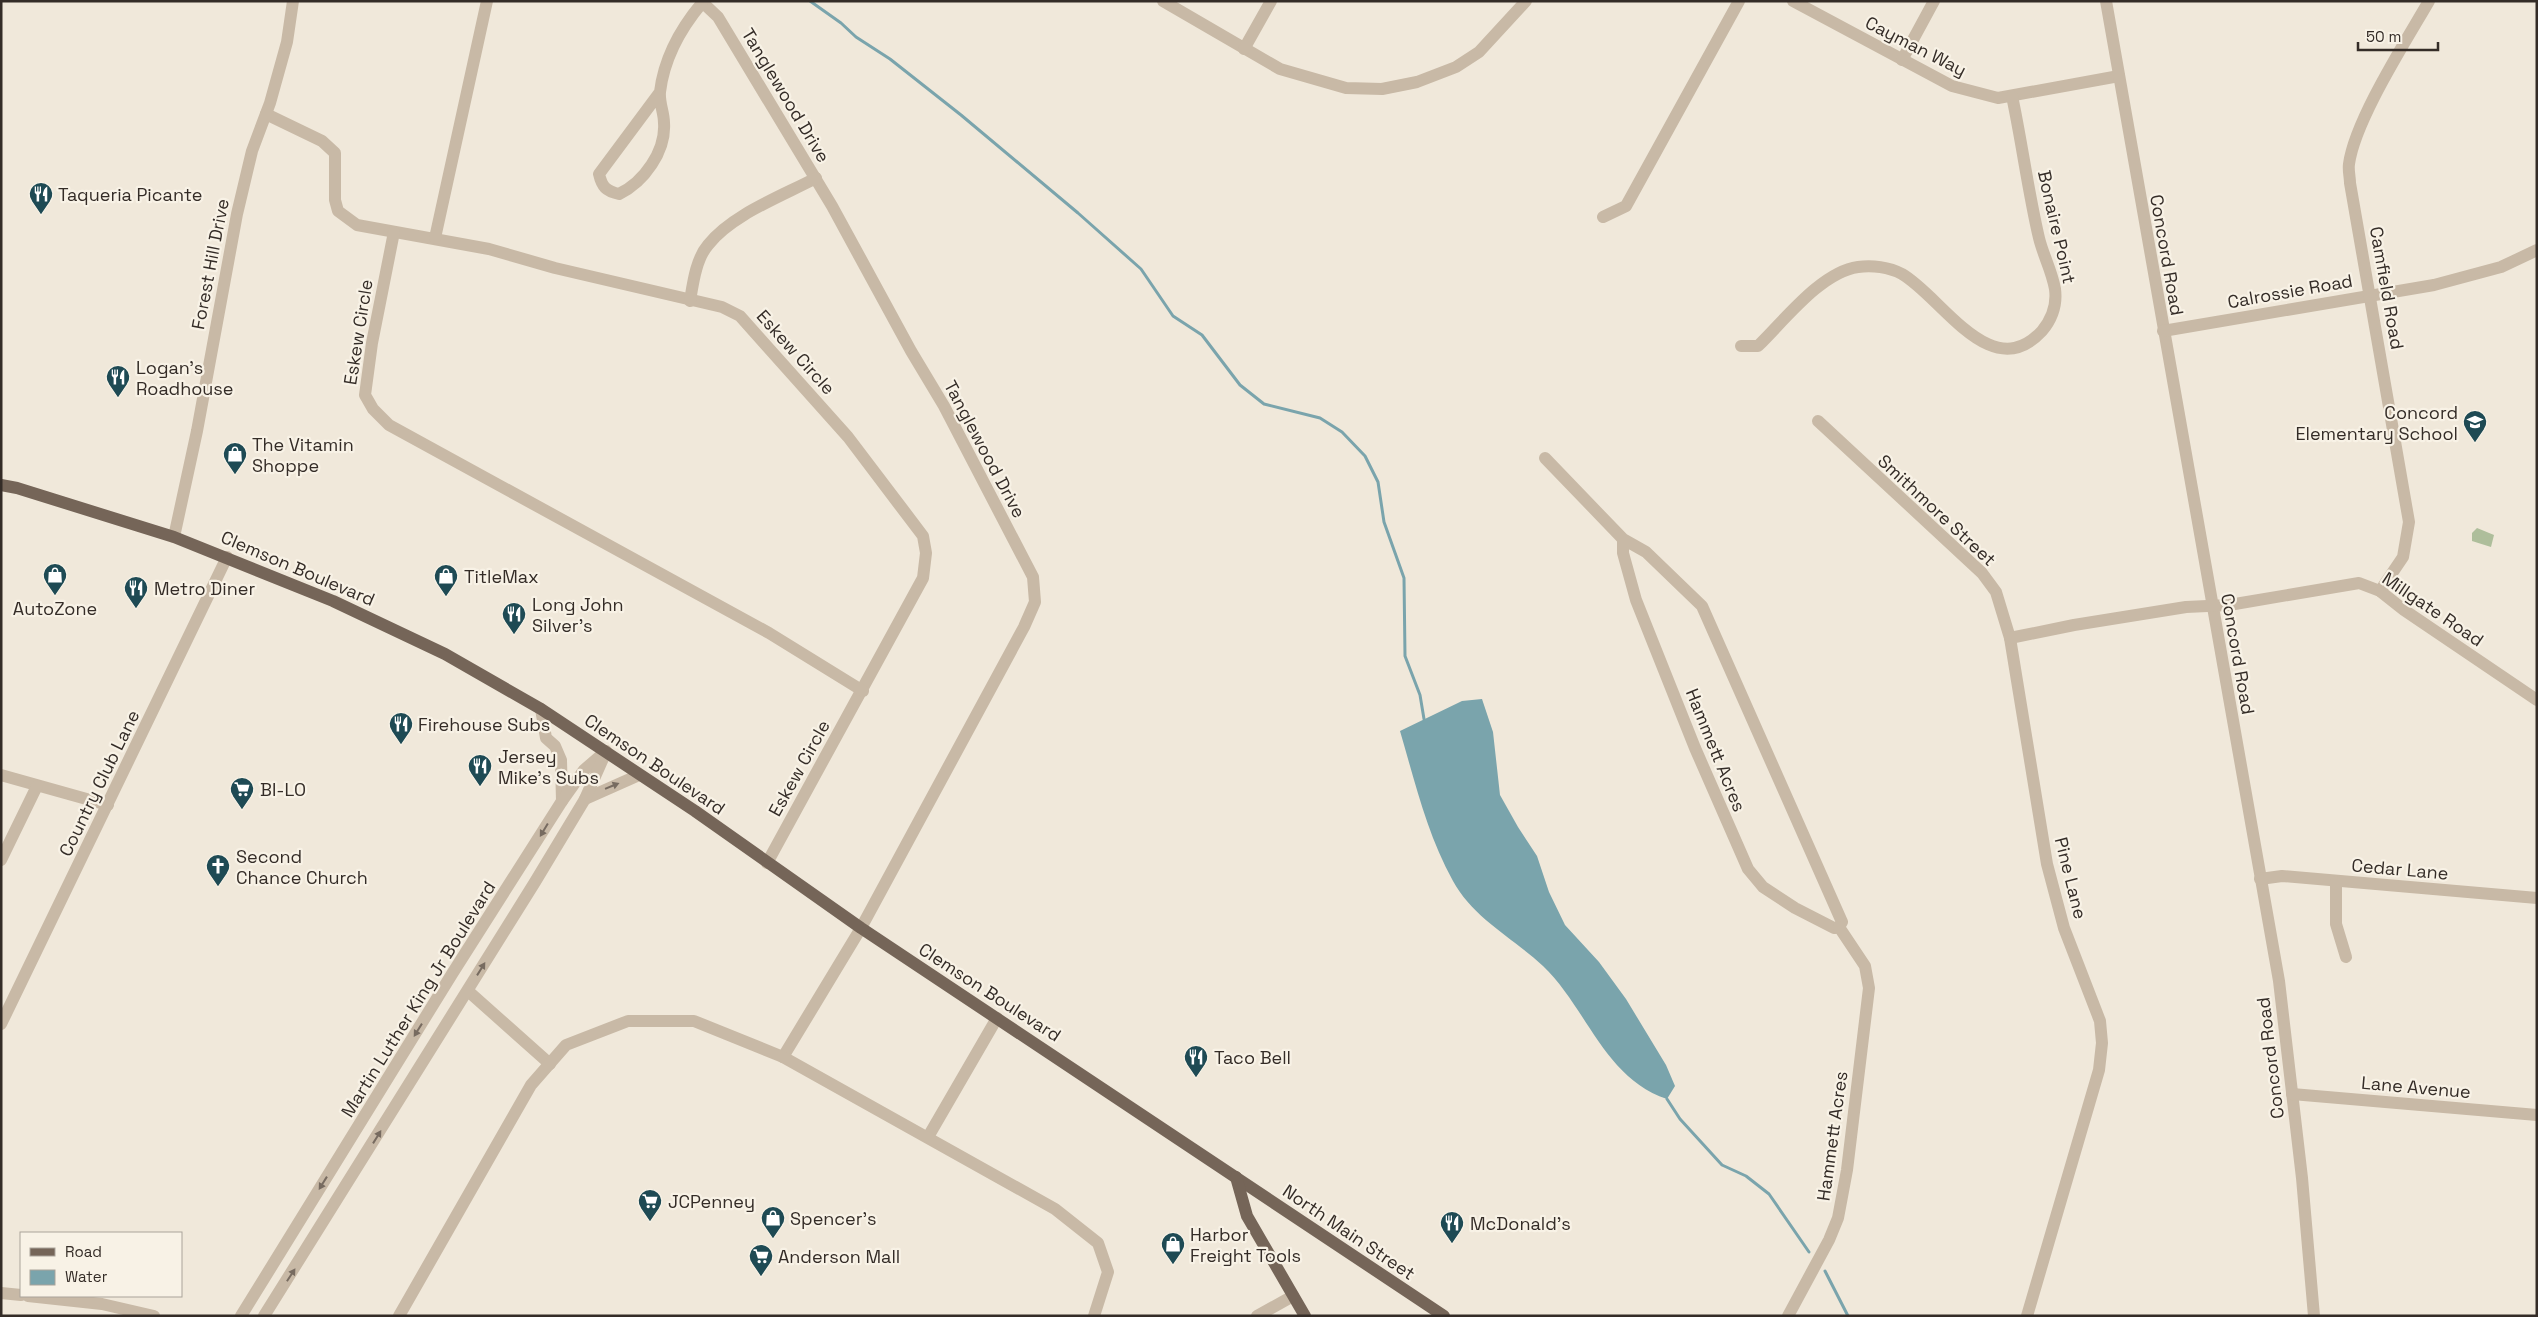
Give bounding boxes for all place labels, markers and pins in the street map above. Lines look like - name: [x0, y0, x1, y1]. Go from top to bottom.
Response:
- restaurant icon: Taqueria Picante: [28, 181, 54, 215]
- place label: Taqueria Picante: [58, 183, 202, 206]
- place label: Logan's Roadhouse: [136, 356, 234, 400]
- restaurant icon: Logan's Roadhouse: [105, 364, 131, 398]
- place label: Concord Elementary School: [2295, 401, 2458, 445]
- school or university icon: Concord Elementary School: [2462, 409, 2488, 443]
- place label: The Vitamin Shoppe: [252, 433, 354, 477]
- shop icon: The Vitamin Shoppe: [222, 441, 248, 475]
- shop icon: AutoZone: [42, 562, 68, 596]
- shop icon: TitleMax: [433, 563, 459, 597]
- place label: TitleMax: [464, 565, 539, 588]
- restaurant icon: Metro Diner: [123, 575, 149, 609]
- place label: Metro Diner: [154, 577, 255, 600]
- place label: Long John Silver's: [532, 593, 624, 637]
- place label: AutoZone: [13, 597, 97, 620]
- restaurant icon: Long John Silver's: [501, 601, 527, 635]
- restaurant icon: Firehouse Subs: [388, 711, 414, 745]
- place label: Firehouse Subs: [418, 713, 550, 736]
- place label: Jersey Mike's Subs: [498, 745, 599, 789]
- restaurant icon: Jersey Mike's Subs: [467, 753, 493, 787]
- supermarket icon: BI-LO: [229, 776, 255, 810]
- place label: BI-LO: [260, 778, 306, 801]
- place label: Second Chance Church: [236, 845, 368, 889]
- church icon: Second Chance Church: [205, 853, 231, 887]
- restaurant icon: Taco Bell: [1183, 1044, 1209, 1078]
- place label: Taco Bell: [1214, 1046, 1291, 1069]
- supermarket icon: JCPenney: [637, 1188, 663, 1222]
- place label: JCPenney: [668, 1190, 755, 1213]
- shop icon: Spencer's: [760, 1205, 786, 1239]
- place label: Spencer's: [790, 1207, 876, 1230]
- restaurant icon: McDonald's: [1439, 1210, 1465, 1244]
- place label: McDonald's: [1470, 1212, 1571, 1235]
- place label: Harbor Freight Tools: [1190, 1223, 1301, 1267]
- shop icon: Harbor Freight Tools: [1160, 1231, 1186, 1265]
- supermarket icon: Anderson Mall: [748, 1243, 774, 1277]
- place label: Anderson Mall: [778, 1245, 900, 1268]

